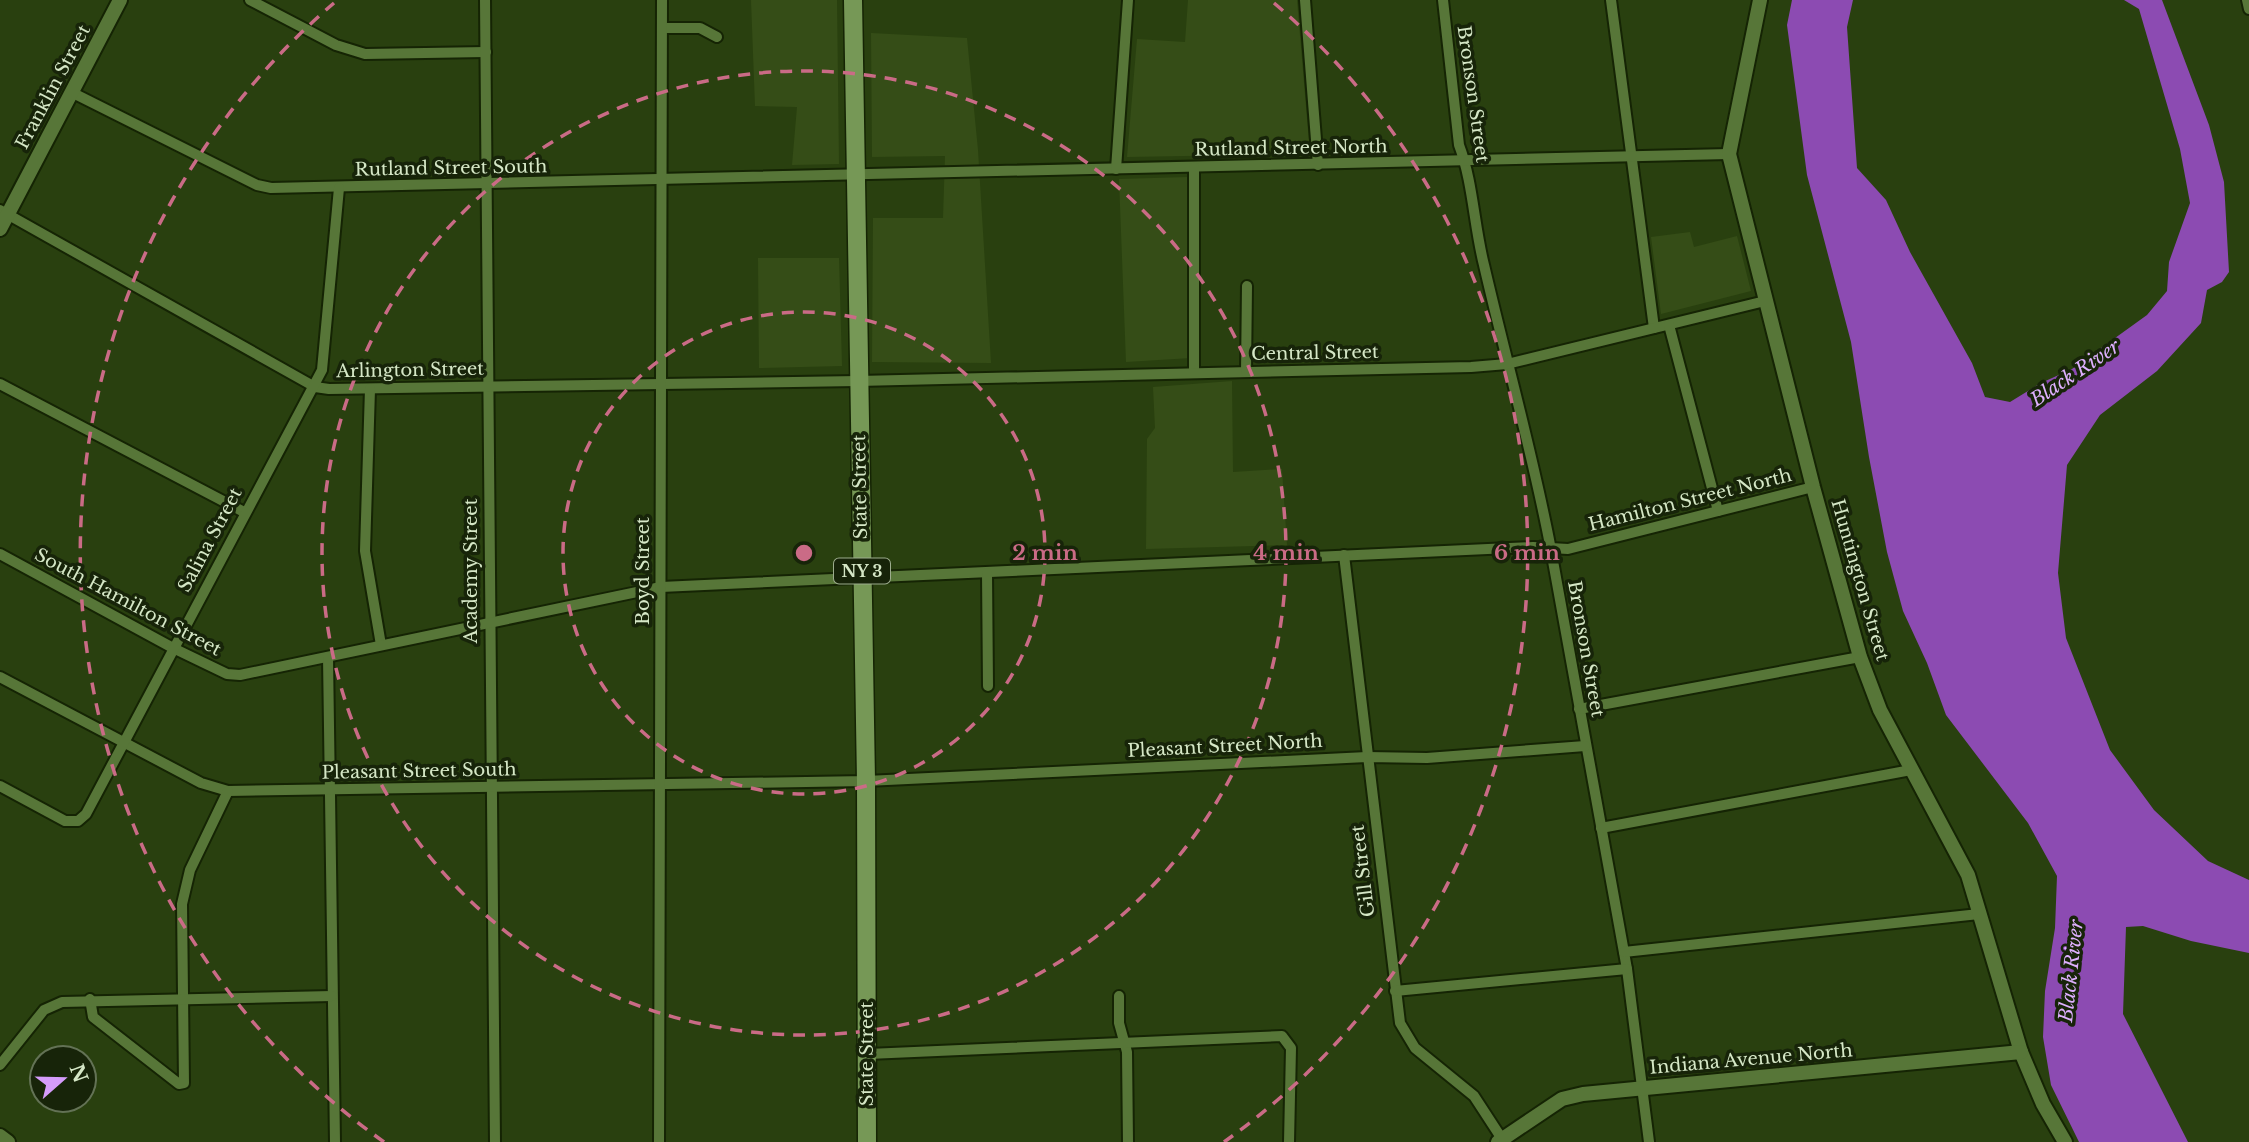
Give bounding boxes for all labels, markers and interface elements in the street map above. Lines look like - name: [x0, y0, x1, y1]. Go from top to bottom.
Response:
- street label: Franklin Street: [11, 21, 95, 153]
- street label: Bronson Street: [1453, 24, 1494, 164]
- street label: Rutland Street North: [1194, 135, 1388, 161]
- street label: Rutland Street South: [355, 155, 547, 181]
- water label: Black River: [2025, 334, 2125, 412]
- street label: Central Street: [1251, 341, 1379, 365]
- street label: Arlington Street: [335, 358, 484, 382]
- street label: State Street: [848, 434, 872, 540]
- street label: Hamilton Street North: [1586, 464, 1794, 536]
- street label: Salina Street: [173, 484, 247, 596]
- street label: Huntington Street: [1826, 497, 1894, 664]
- street label: Academy Street: [460, 498, 482, 644]
- street label: Boyd Street: [632, 517, 654, 625]
- text: 2 min: [1012, 540, 1078, 566]
- text: 4 min: [1253, 540, 1319, 566]
- text: 6 min: [1494, 540, 1560, 566]
- centre of rings: [792, 541, 816, 565]
- street label: South Hamilton Street: [31, 543, 225, 661]
- road number: NY 3: [834, 558, 890, 584]
- street label: Bronson Street: [1563, 579, 1609, 719]
- street label: Pleasant Street North: [1127, 730, 1323, 762]
- street label: Pleasant Street South: [321, 758, 517, 784]
- street label: Gill Street: [1346, 823, 1380, 918]
- water label: Black River: [2054, 917, 2088, 1024]
- street label: State Street: [856, 1001, 878, 1106]
- street label: Indiana Avenue North: [1649, 1039, 1853, 1079]
- north arrow: [28, 1044, 98, 1114]
- text: N: [65, 1061, 92, 1086]

